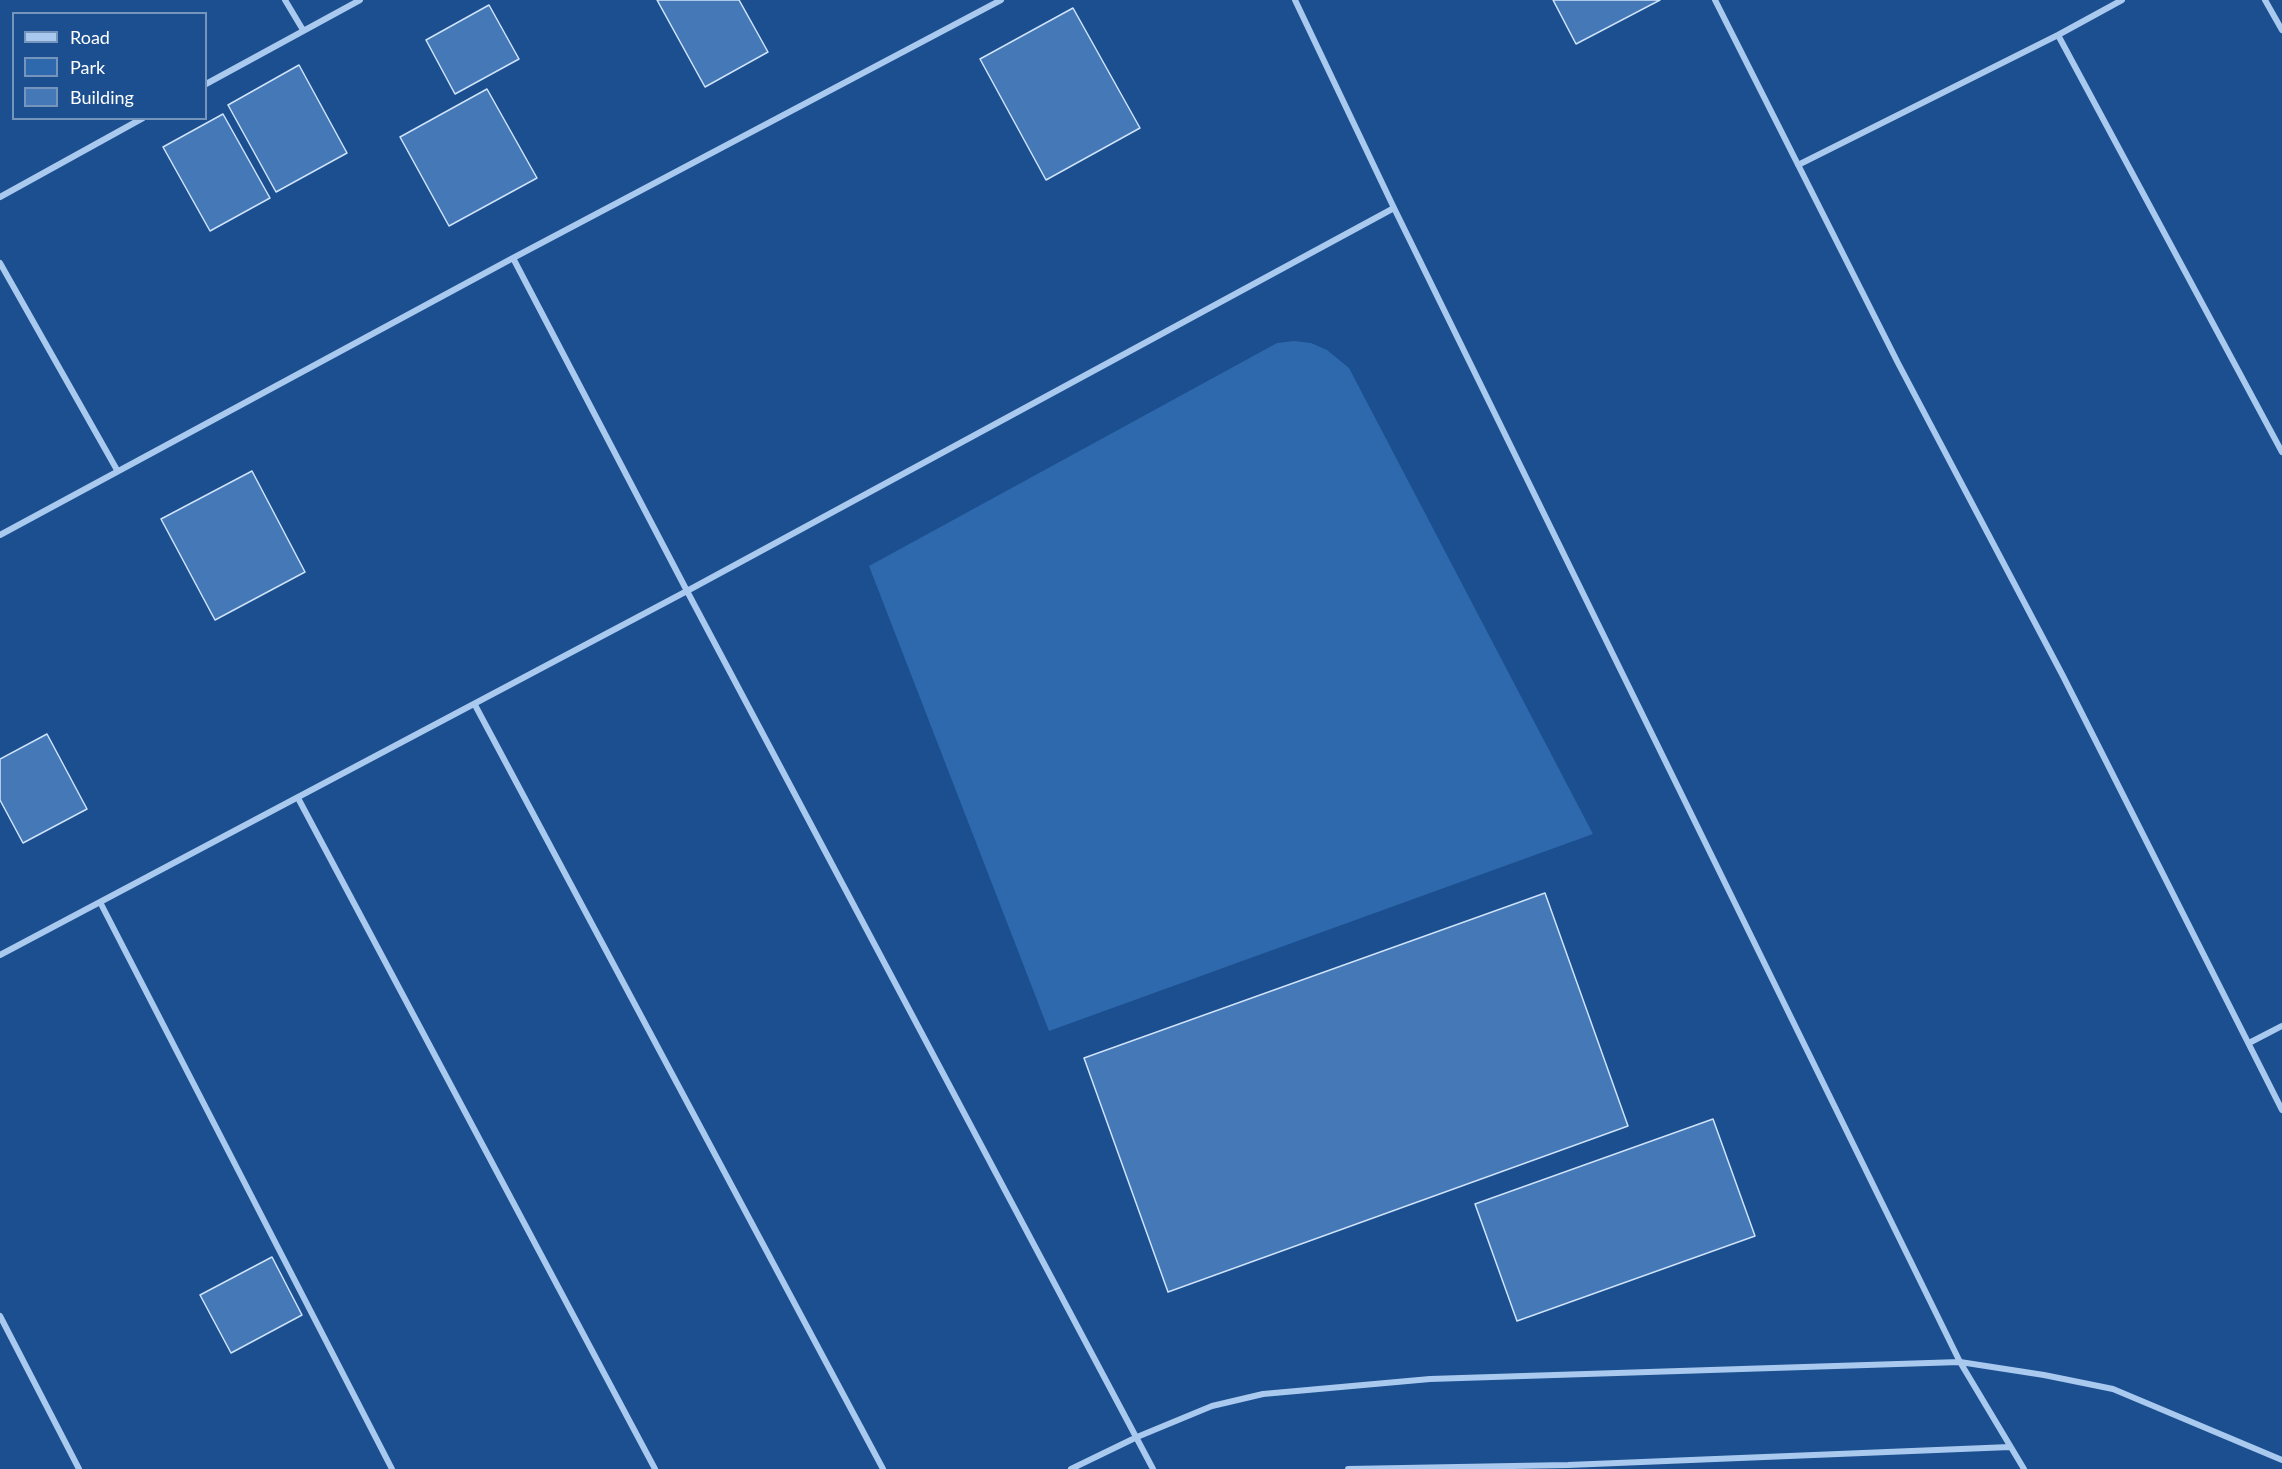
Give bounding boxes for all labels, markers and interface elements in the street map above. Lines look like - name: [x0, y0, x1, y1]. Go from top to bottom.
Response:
- legend: [12, 12, 207, 120]
- text: Road: [70, 26, 110, 48]
- text: Park: [70, 56, 105, 78]
- text: Building: [70, 86, 134, 108]

